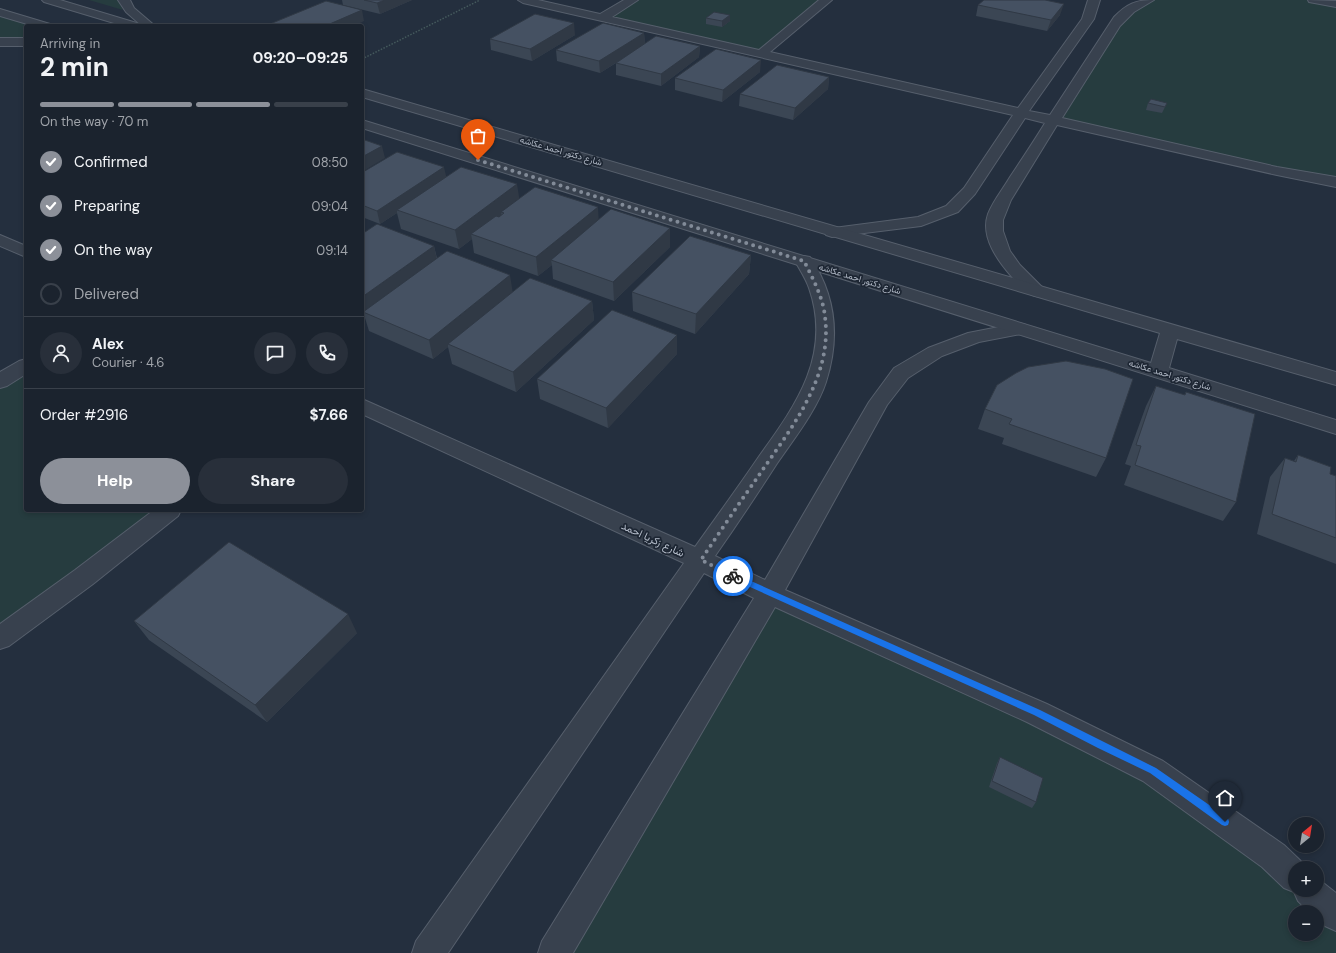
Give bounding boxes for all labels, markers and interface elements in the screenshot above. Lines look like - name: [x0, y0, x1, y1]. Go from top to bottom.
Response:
- text: Arriving in: [40, 35, 100, 52]
- text: 09:20–09:25: [253, 48, 348, 68]
- text: 2 min: [40, 50, 109, 84]
- text: On the way · 70 m: [40, 113, 148, 130]
- pin: [461, 119, 495, 160]
- icon: bag: [467, 125, 489, 147]
- street label: شارع دكتور احمد عكاشه: [518, 133, 604, 169]
- icon: check: [40, 151, 62, 173]
- text: Confirmed: [74, 152, 148, 172]
- text: 08:50: [312, 154, 348, 171]
- icon: check: [40, 195, 62, 217]
- text: Preparing: [74, 196, 140, 216]
- text: 09:04: [312, 198, 348, 215]
- icon: check: [40, 239, 62, 261]
- text: On the way: [74, 240, 153, 260]
- text: 09:14: [316, 242, 348, 259]
- street label: شارع دكتور احمد عكاشه: [817, 261, 903, 297]
- text: Delivered: [74, 284, 139, 304]
- button: person: [40, 332, 82, 374]
- button: chat: [254, 332, 296, 374]
- button: phone: [306, 332, 348, 374]
- text: Alex: [92, 334, 124, 354]
- text: Courier · 4.6: [92, 354, 164, 371]
- street label: شارع دكتور احمد عكاشه: [1127, 357, 1213, 393]
- text: Order #2916: [40, 405, 128, 425]
- text: $7.66: [309, 405, 348, 425]
- button: Help: [40, 458, 190, 504]
- button: Share: [198, 458, 348, 504]
- street label: شارع زكريا احمد: [619, 518, 687, 561]
- courier: [713, 556, 753, 596]
- icon: bike: [722, 565, 744, 587]
- pin: [1208, 781, 1242, 822]
- icon: home: [1214, 787, 1236, 809]
- north arrow: [1288, 817, 1324, 853]
- map controls: [1288, 817, 1324, 941]
- button: +: [1288, 861, 1324, 897]
- button: −: [1288, 905, 1324, 941]

